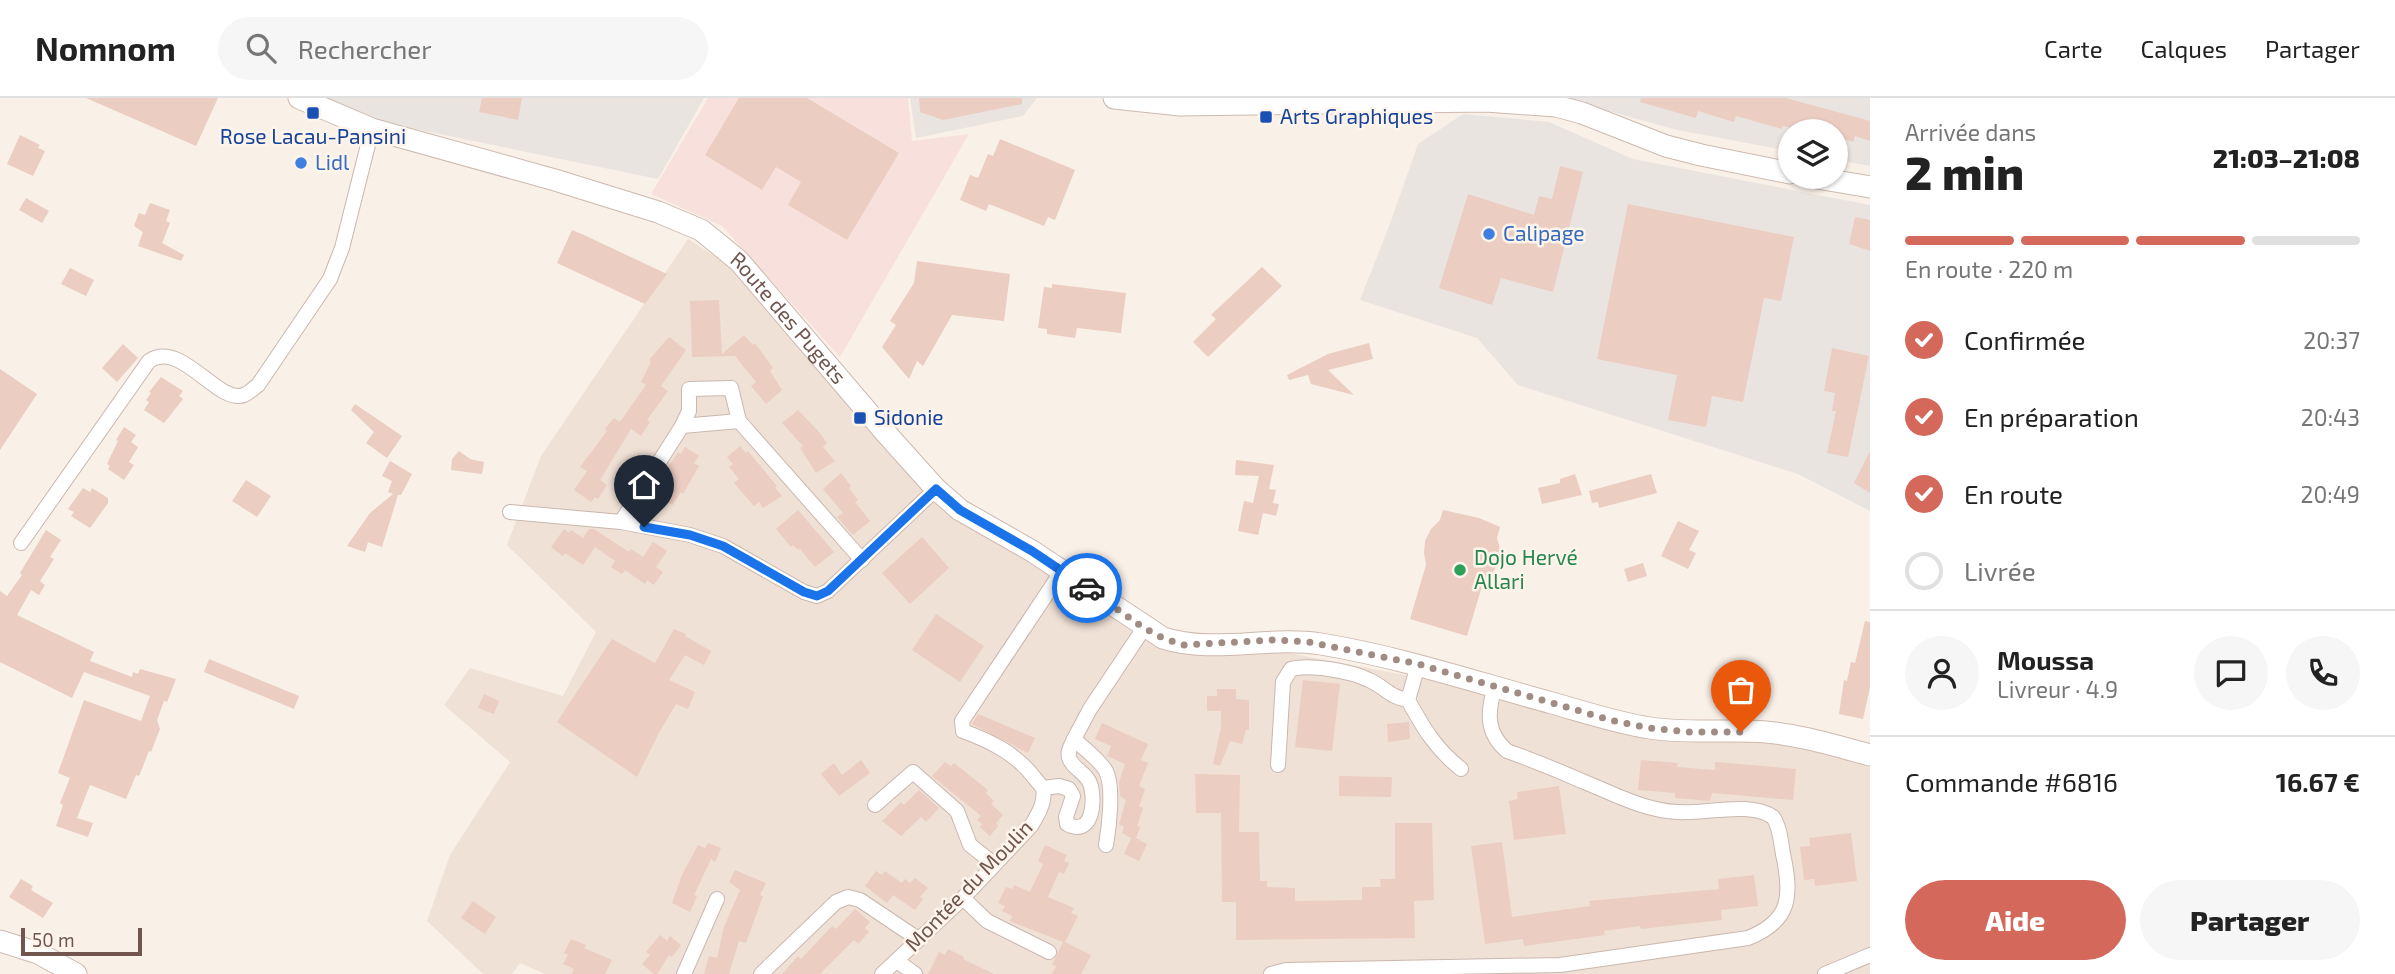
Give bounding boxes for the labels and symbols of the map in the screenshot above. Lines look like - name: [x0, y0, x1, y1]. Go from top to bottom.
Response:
- place label: Arts Graphiques: [1280, 103, 1433, 128]
- marker: Rose Lacau-Pansini: [305, 105, 321, 121]
- marker: Arts Graphiques: [1258, 109, 1274, 125]
- place label: Rose Lacau-Pansini: [220, 123, 406, 148]
- place label: Lidl: [315, 149, 350, 174]
- marker: Lidl: [293, 155, 309, 171]
- place label: Calipage: [1503, 220, 1585, 245]
- marker: Calipage: [1481, 226, 1497, 242]
- street label: Route des Pugets: [726, 245, 852, 388]
- place label: Sidonie: [874, 404, 944, 429]
- marker: Sidonie: [852, 410, 868, 426]
- pin: [614, 455, 674, 527]
- place label: Dojo Hervé Allari: [1474, 544, 1578, 593]
- courier: [1052, 553, 1122, 623]
- marker: Dojo Hervé Allari: [1452, 562, 1468, 578]
- pin: [1711, 660, 1771, 732]
- street label: Montée du Moulin: [899, 814, 1037, 956]
- scale bar: [21, 925, 142, 957]

